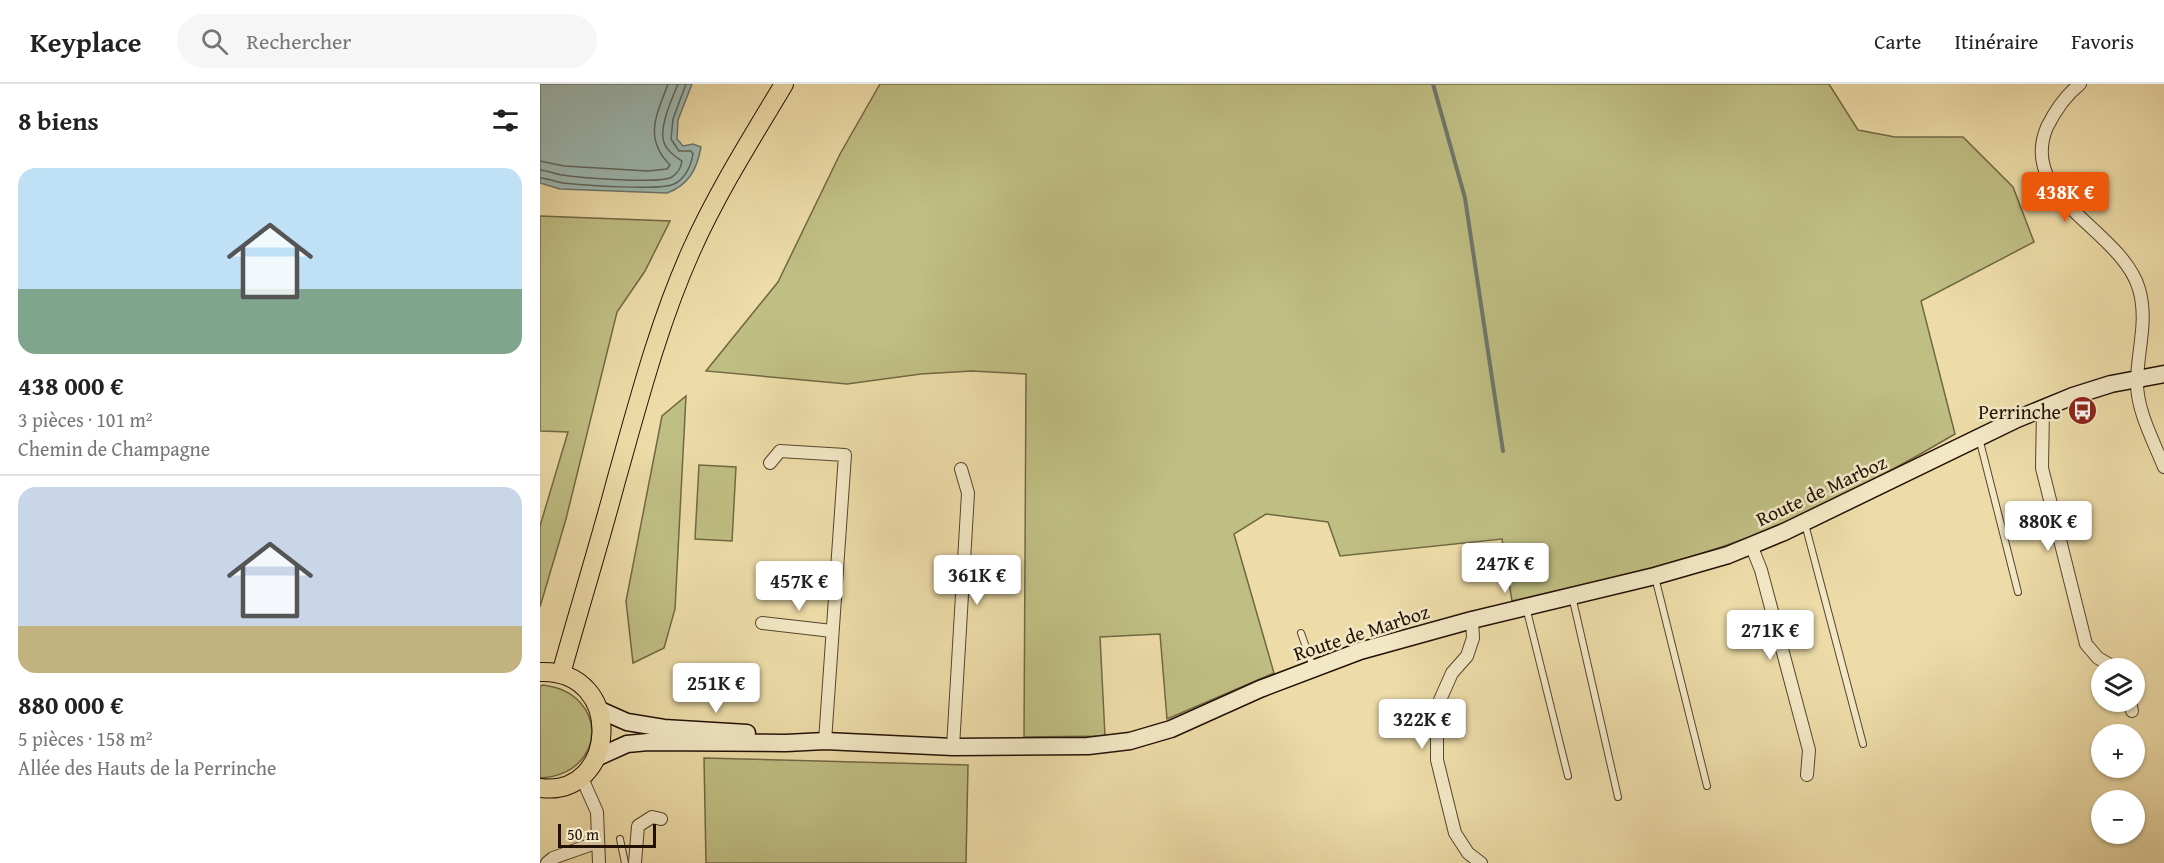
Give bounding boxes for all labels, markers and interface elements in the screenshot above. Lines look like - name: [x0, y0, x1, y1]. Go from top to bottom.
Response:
- search box: [177, 14, 597, 68]
- text: Keyplace: [30, 21, 141, 62]
- icon: search: [198, 25, 231, 58]
- text: Rechercher: [246, 25, 351, 57]
- text: Carte: [1874, 26, 1921, 57]
- text: Itinéraire: [1954, 26, 2038, 57]
- text: Favoris: [2071, 26, 2134, 57]
- text: 8 biens: [18, 101, 99, 140]
- icon: filters: [489, 104, 522, 137]
- pin: 438K €: [2016, 172, 2114, 223]
- text: 438K €: [2036, 177, 2094, 206]
- icon: home: [216, 207, 324, 315]
- text: 438 000 €: [18, 366, 124, 405]
- bus stop icon: Perrinche: [2066, 395, 2098, 427]
- place label: Perrinche: [1978, 397, 2061, 426]
- text: 3 pièces · 101 m²: [18, 405, 153, 434]
- text: Chemin de Champagne: [18, 434, 210, 463]
- street label: Route de Marboz: [1751, 447, 1891, 533]
- pin: 880K €: [1999, 501, 2097, 552]
- text: 880K €: [2019, 506, 2077, 535]
- icon: home: [216, 526, 324, 634]
- pin: 247K €: [1456, 543, 1554, 594]
- text: 247K €: [1476, 548, 1534, 577]
- pin: 361K €: [928, 555, 1026, 606]
- text: 361K €: [948, 560, 1006, 589]
- pin: 457K €: [750, 561, 848, 612]
- text: 457K €: [770, 566, 828, 595]
- street label: Route de Marboz: [1289, 596, 1433, 668]
- pin: 271K €: [1721, 610, 1819, 661]
- text: 271K €: [1741, 615, 1799, 644]
- map controls: [2091, 658, 2145, 844]
- button: layers: [2091, 658, 2145, 712]
- pin: 251K €: [667, 663, 765, 714]
- text: 251K €: [687, 668, 745, 697]
- text: 880 000 €: [18, 685, 124, 724]
- pin: 322K €: [1373, 699, 1471, 750]
- text: 322K €: [1393, 704, 1451, 733]
- text: 5 pièces · 158 m²: [18, 724, 153, 753]
- button: +: [2091, 724, 2145, 778]
- text: Allée des Hauts de la Perrinche: [18, 753, 276, 782]
- button: −: [2091, 790, 2145, 844]
- scale bar: [558, 821, 656, 848]
- text: 50 m: [567, 822, 599, 846]

